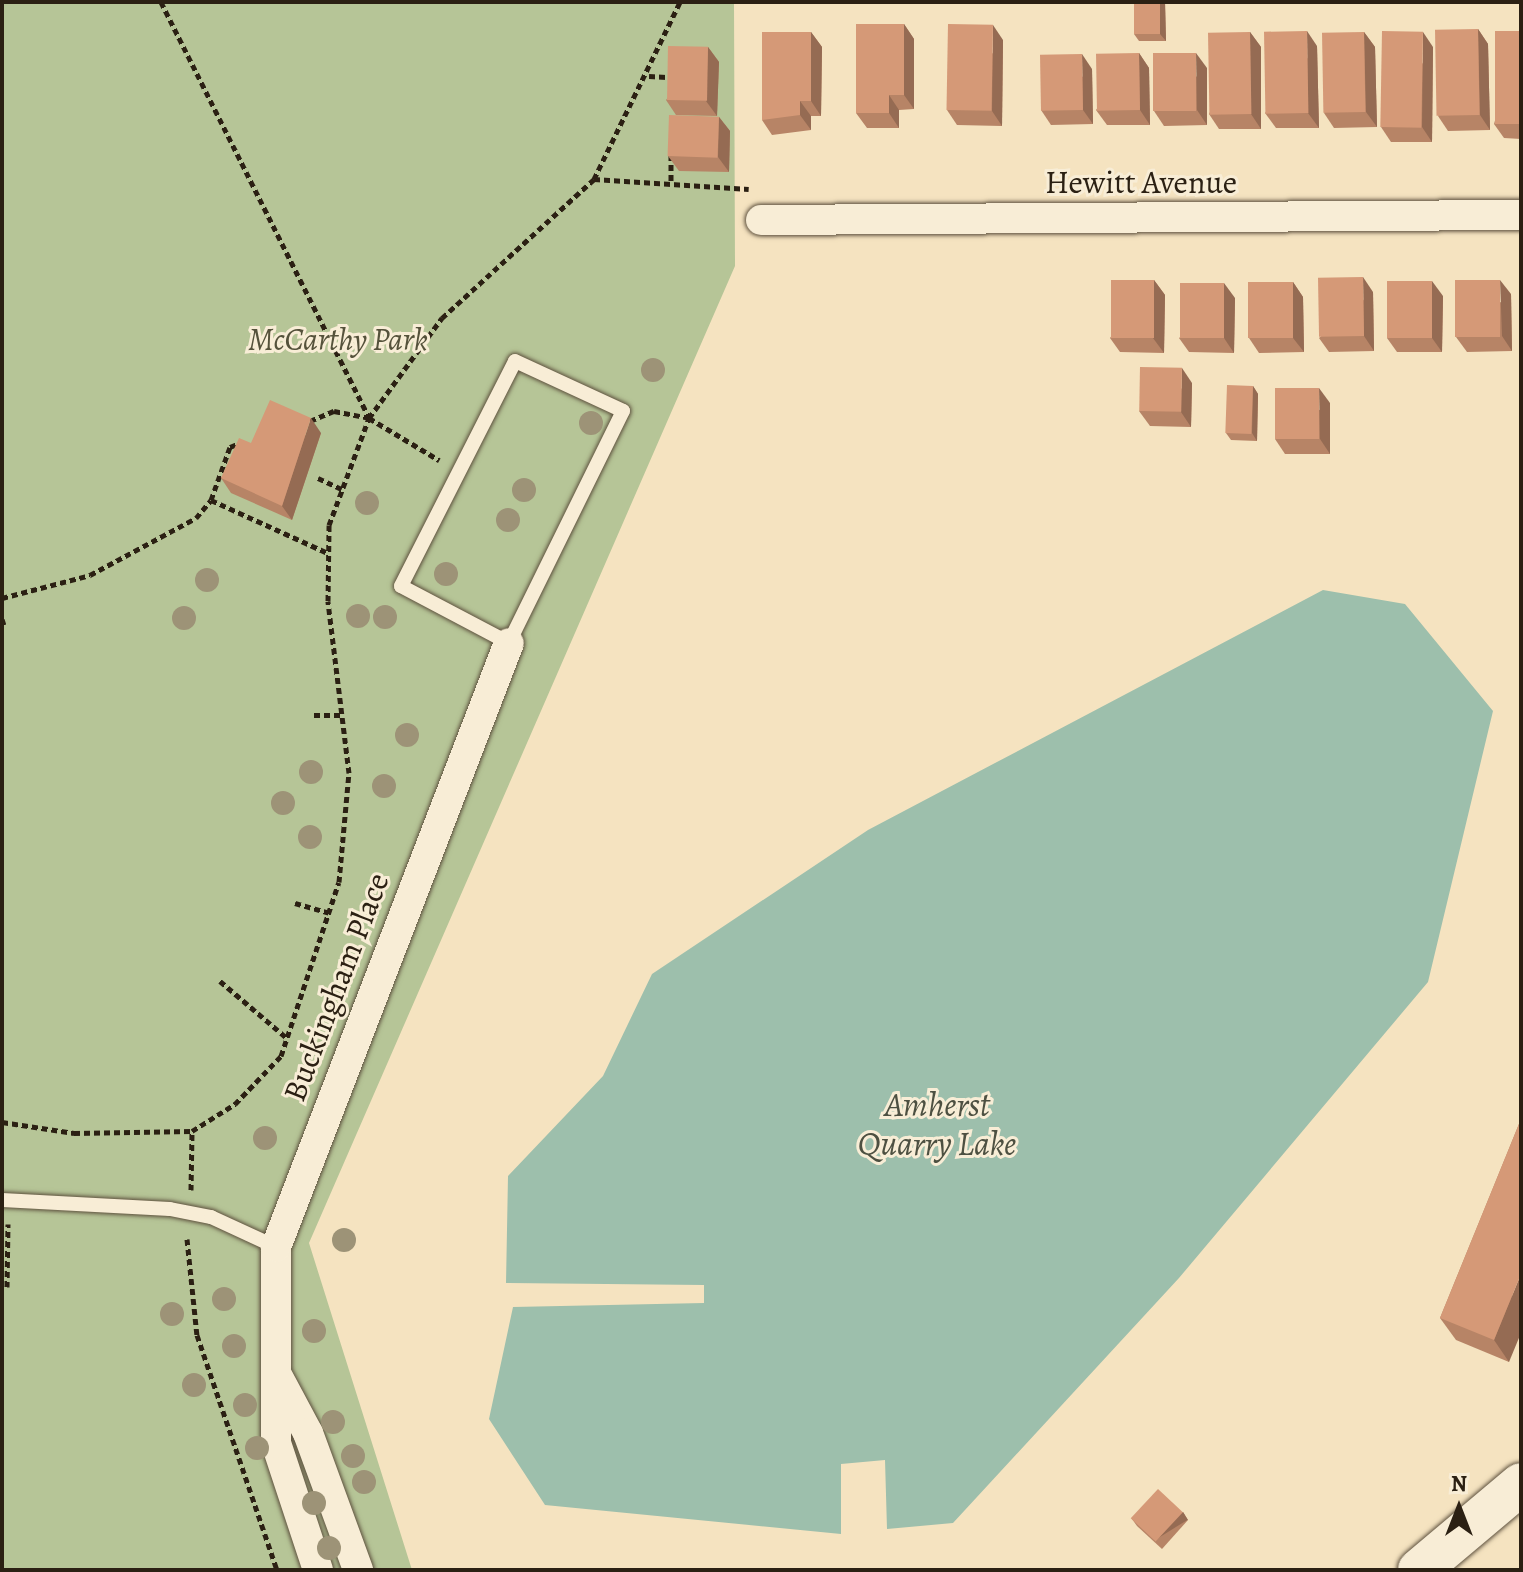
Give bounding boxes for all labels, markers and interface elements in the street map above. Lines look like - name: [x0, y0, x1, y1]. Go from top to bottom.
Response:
- street label: Hewitt Avenue: [1045, 163, 1237, 201]
- park label: McCarthy Park: [248, 320, 428, 358]
- street label: Buckingham Place: [275, 868, 397, 1106]
- water label: Amherst Quarry Lake: [858, 1084, 1016, 1164]
- north arrow: [1419, 1468, 1499, 1548]
- text: N: [1451, 1469, 1467, 1499]

